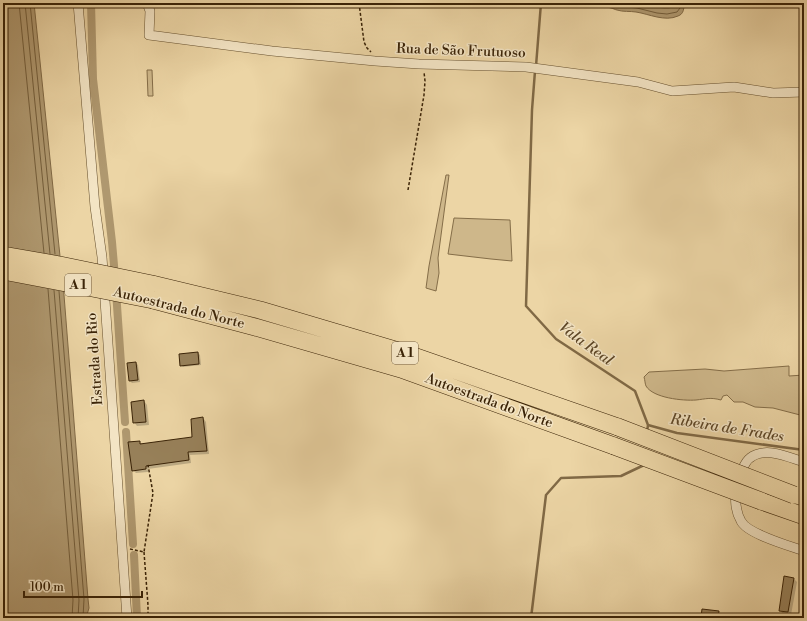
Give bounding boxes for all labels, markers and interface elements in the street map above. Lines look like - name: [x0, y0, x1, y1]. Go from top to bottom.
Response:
- street label: Rua de São Frutuoso: [396, 40, 526, 62]
- road number: A 1: [65, 274, 91, 296]
- street label: Autoestrada do Norte: [111, 283, 246, 333]
- street label: Estrada do Rio: [83, 312, 107, 406]
- water label: Vala Real: [555, 318, 617, 370]
- road number: A 1: [392, 342, 418, 364]
- street label: Autoestrada do Norte: [422, 369, 555, 432]
- water label: Ribeira de Frades: [668, 409, 786, 446]
- scale bar: [24, 573, 142, 599]
- text: 100 m: [30, 580, 64, 595]

